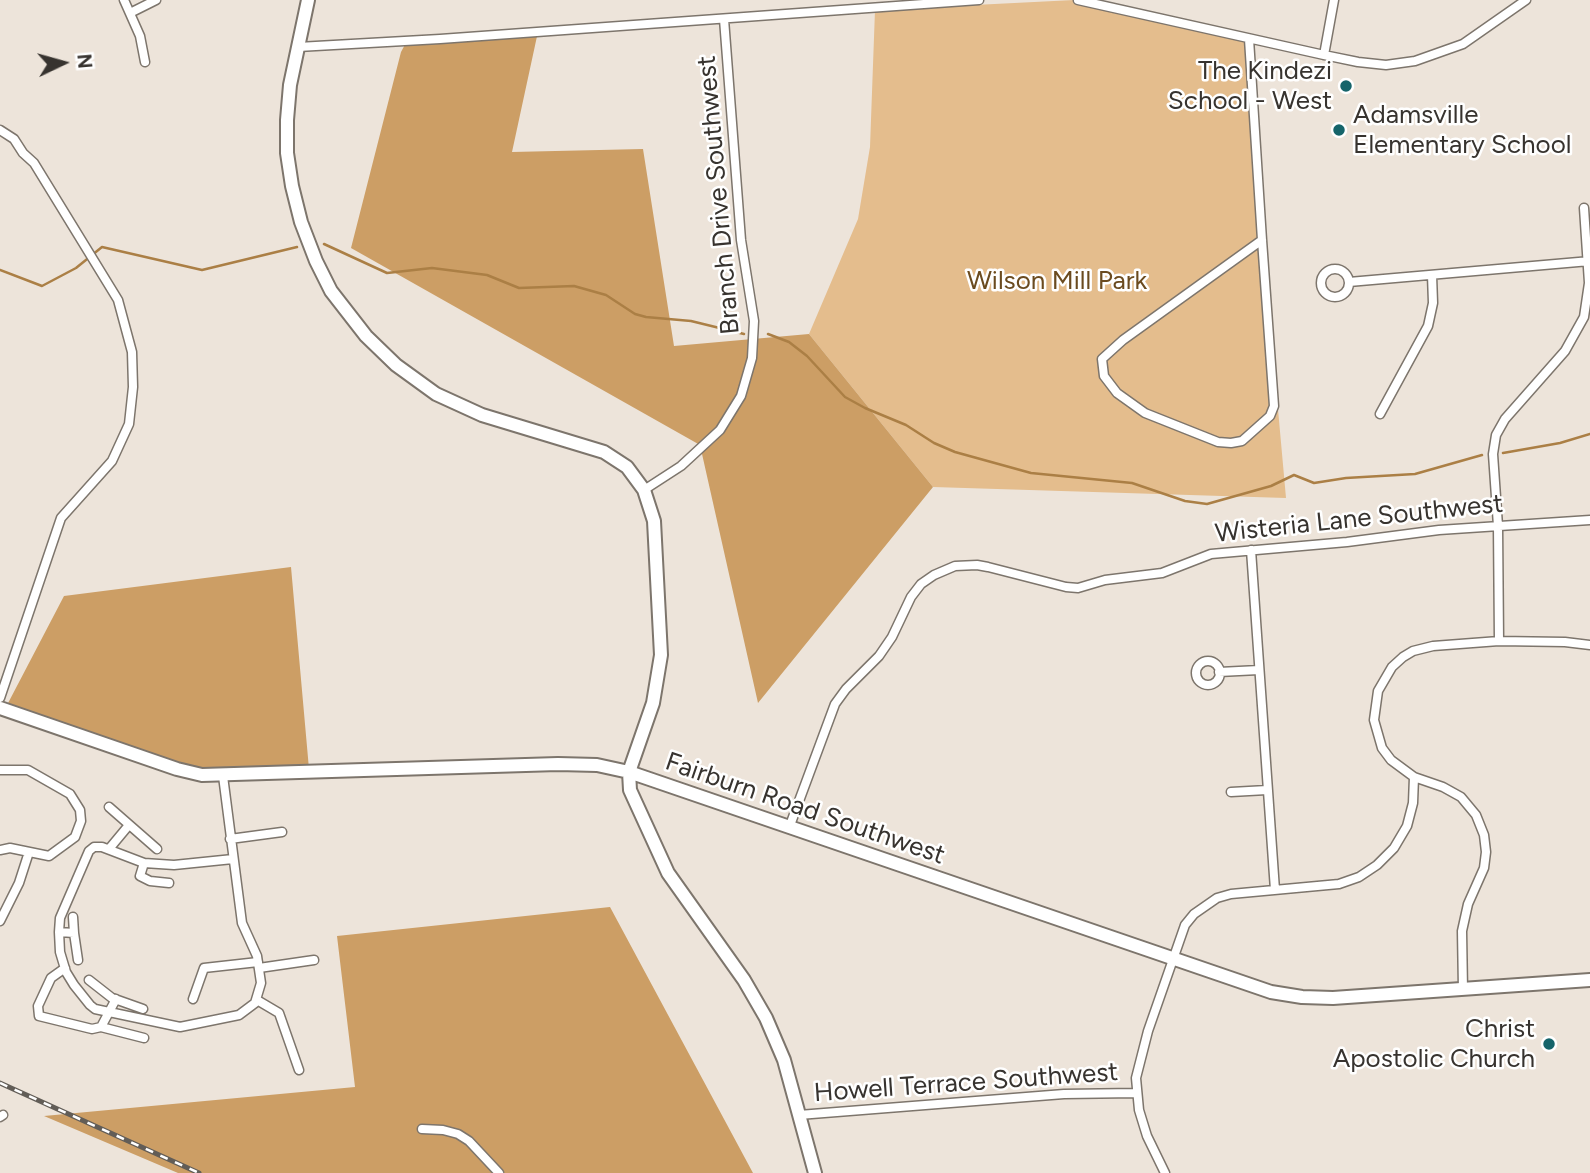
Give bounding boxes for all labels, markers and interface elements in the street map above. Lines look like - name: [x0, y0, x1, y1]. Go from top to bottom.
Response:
- north arrow: [28, 28, 98, 98]
- text: N: [72, 53, 97, 69]
- street label: Branch Drive Southwest: [691, 54, 747, 336]
- place label: The Kindezi School - West: [1168, 55, 1332, 116]
- marker: The Kindezi School - West: [1338, 78, 1354, 94]
- place label: Adamsville Elementary School: [1353, 99, 1571, 160]
- marker: Adamsville Elementary School: [1331, 122, 1347, 138]
- park label: Wilson Mill Park: [967, 265, 1147, 297]
- street label: Wisteria Lane Southwest: [1213, 488, 1505, 550]
- street label: Fairburn Road Southwest: [661, 746, 949, 872]
- place label: Christ Apostolic Church: [1333, 1013, 1535, 1074]
- marker: Christ Apostolic Church: [1541, 1036, 1557, 1052]
- street label: Howell Terrace Southwest: [813, 1057, 1119, 1109]

